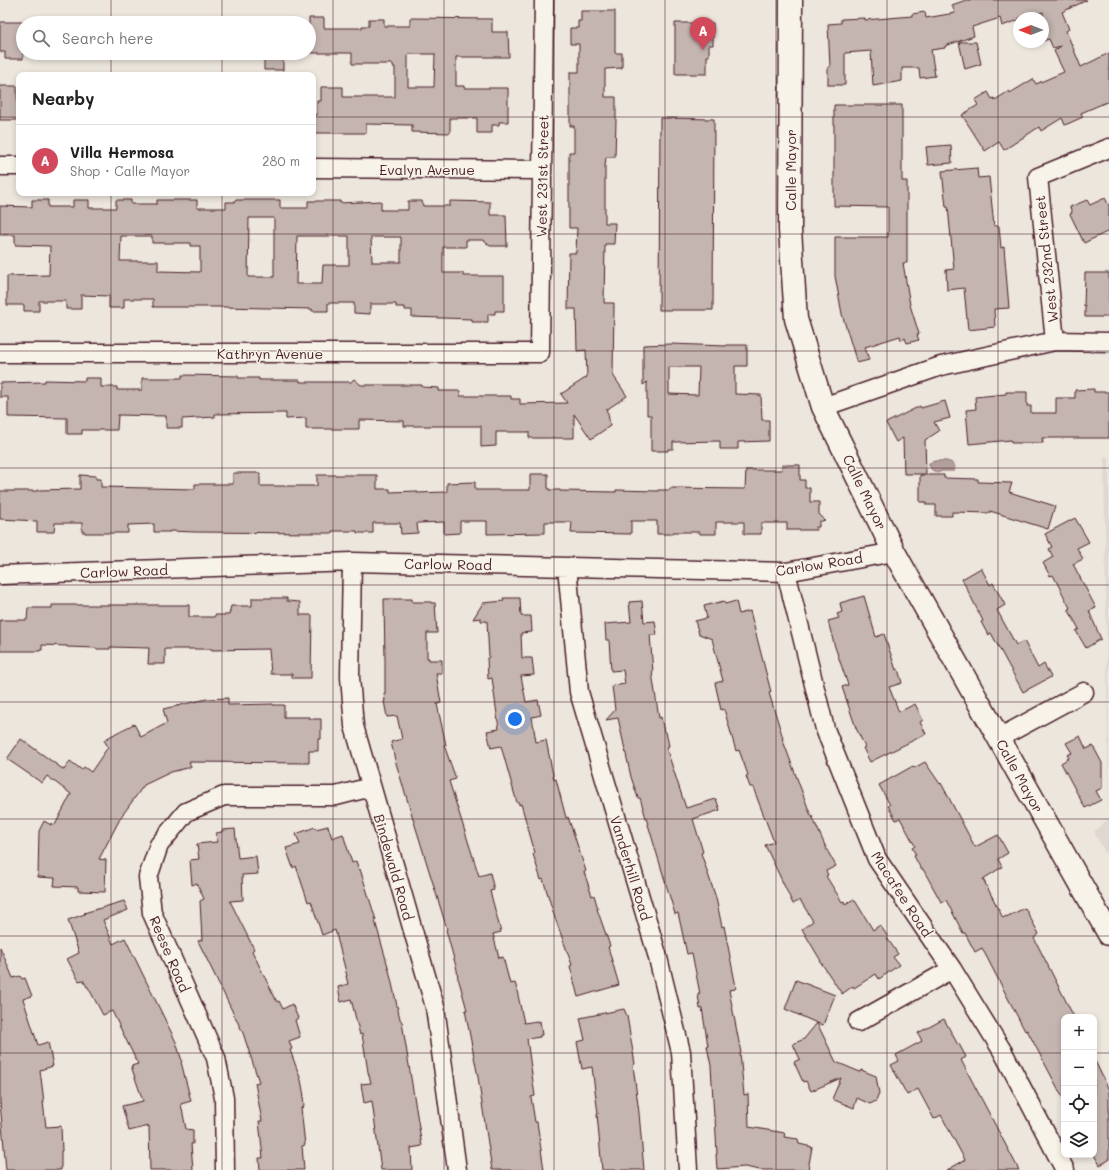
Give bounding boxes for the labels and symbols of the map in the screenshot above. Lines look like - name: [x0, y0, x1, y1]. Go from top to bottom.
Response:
- north arrow: [1013, 12, 1049, 48]
- pin: A: [690, 17, 716, 50]
- street label: West 231st Street: [531, 115, 553, 237]
- street label: Calle Mayor: [781, 129, 800, 211]
- street label: Evalyn Avenue: [379, 160, 475, 179]
- street label: West 232nd Street: [1030, 194, 1062, 324]
- street label: Kathryn Avenue: [217, 344, 323, 363]
- street label: Calle Mayor: [839, 451, 891, 533]
- street label: Carlow Road: [774, 548, 864, 580]
- street label: Carlow Road: [404, 554, 492, 574]
- street label: Carlow Road: [80, 560, 168, 582]
- your location: [505, 709, 525, 729]
- street label: Calle Mayor: [992, 736, 1048, 816]
- street label: Bindewald Road: [370, 812, 418, 922]
- street label: Vanderhill Road: [606, 813, 656, 923]
- street label: Macafee Road: [867, 847, 937, 941]
- street label: Reese Road: [145, 913, 195, 995]

